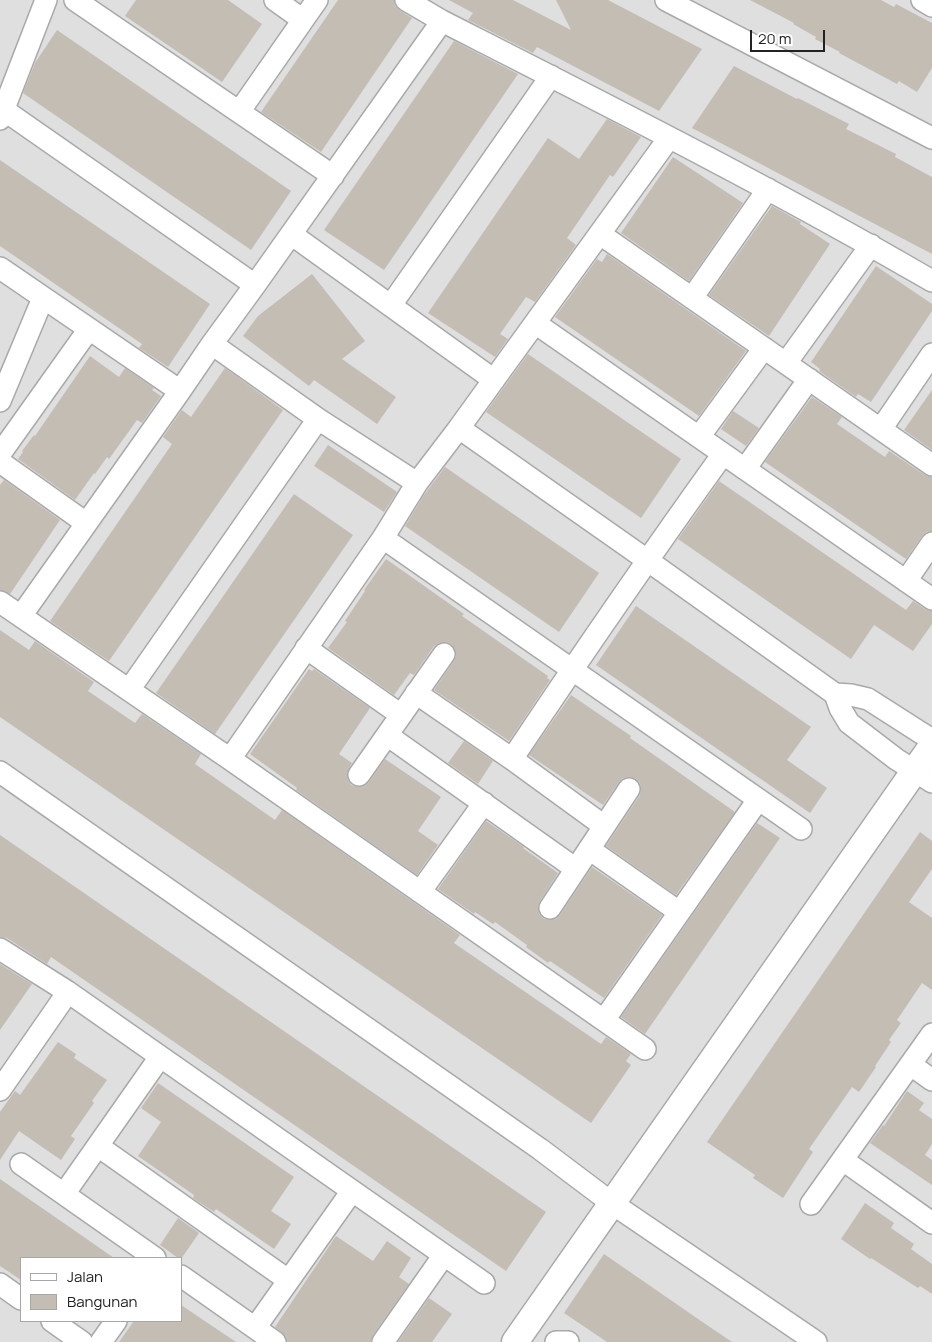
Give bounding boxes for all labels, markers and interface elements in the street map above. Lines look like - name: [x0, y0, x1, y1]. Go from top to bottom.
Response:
- scale bar: [752, 20, 827, 52]
- text: 20 m: [758, 28, 791, 49]
- legend: [20, 1257, 182, 1322]
- text: Jalan: [67, 1266, 103, 1287]
- text: Bangunan: [67, 1291, 137, 1312]

